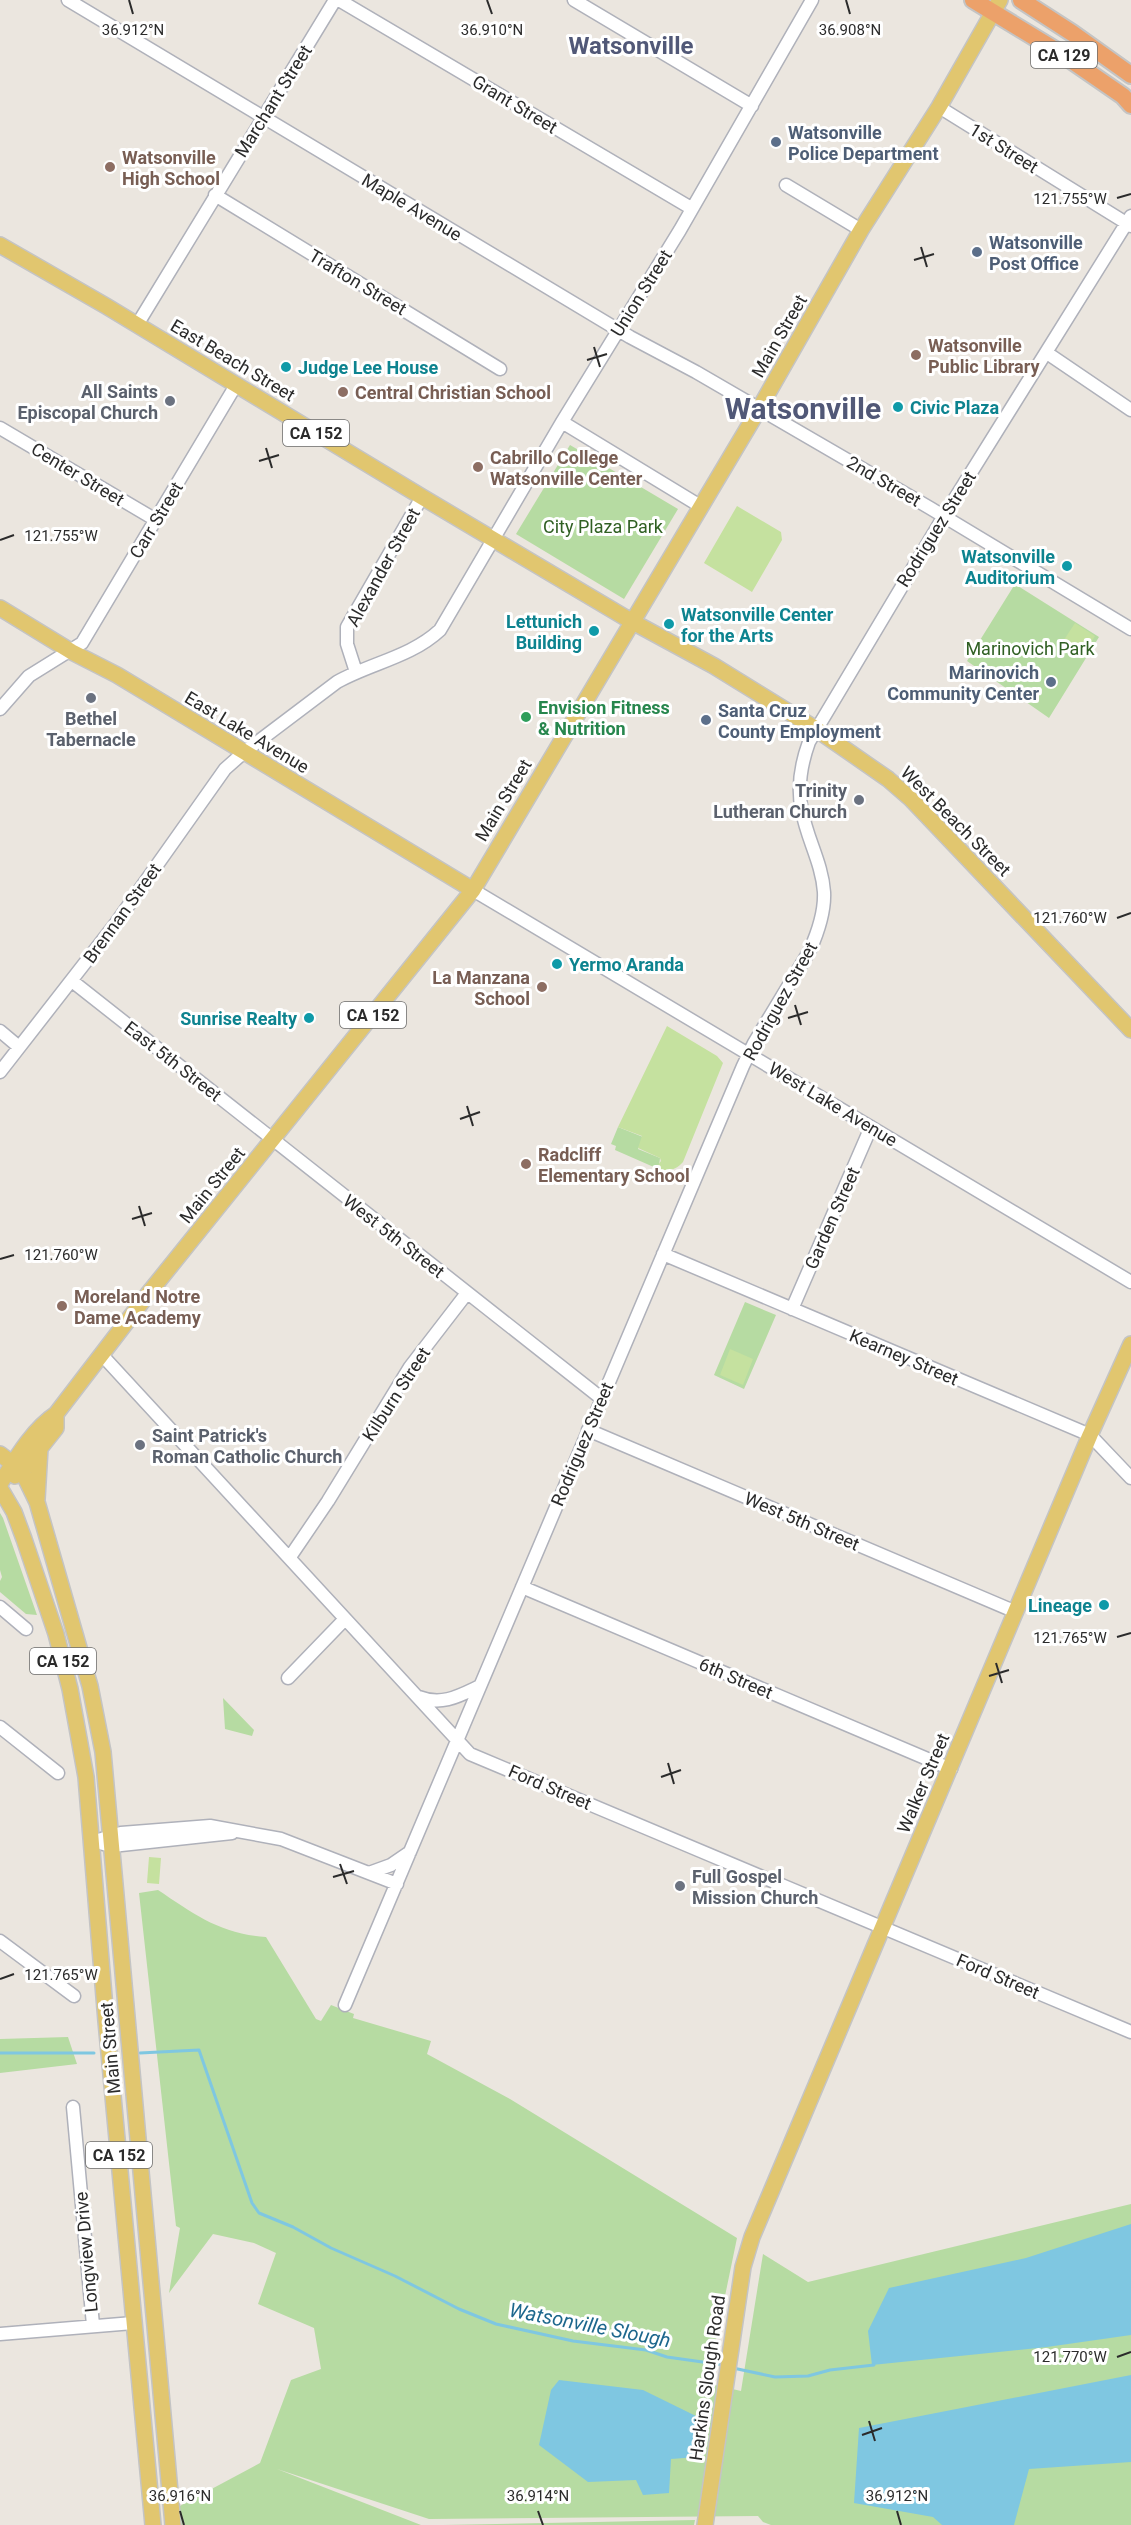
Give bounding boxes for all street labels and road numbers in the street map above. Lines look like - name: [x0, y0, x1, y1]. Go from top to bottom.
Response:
- street label: Marchant Street: [230, 41, 316, 161]
- road number: CA 129: [1031, 42, 1097, 68]
- street label: Grant Street: [469, 70, 561, 138]
- street label: 1st Street: [966, 119, 1042, 177]
- street label: Maple Avenue: [358, 169, 466, 245]
- street label: Trafton Street: [306, 245, 411, 319]
- street label: Union Street: [606, 246, 676, 340]
- street label: Main Street: [747, 291, 811, 381]
- street label: East Beach Street: [167, 315, 299, 405]
- road number: CA 152: [283, 420, 349, 446]
- street label: Center Street: [28, 438, 128, 510]
- street label: 2nd Street: [843, 451, 925, 511]
- street label: Rodriguez Street: [892, 467, 980, 591]
- street label: Carr Street: [125, 478, 187, 562]
- street label: Alexander Street: [342, 504, 424, 630]
- street label: East Lake Avenue: [181, 687, 313, 777]
- street label: Main Street: [470, 755, 536, 845]
- street label: West Beach Street: [897, 762, 1015, 880]
- street label: Brennan Street: [79, 859, 165, 967]
- street label: Rodriguez Street: [739, 938, 821, 1064]
- road number: CA 152: [340, 1002, 406, 1028]
- street label: East 5th Street: [120, 1017, 226, 1106]
- street label: West Lake Avenue: [765, 1057, 901, 1151]
- street label: Main Street: [175, 1143, 249, 1227]
- street label: Garden Street: [800, 1164, 864, 1272]
- street label: West 5th Street: [339, 1190, 449, 1282]
- street label: Kearney Street: [846, 1325, 962, 1389]
- street label: Kilburn Street: [358, 1343, 434, 1445]
- street label: Rodriguez Street: [546, 1379, 618, 1509]
- street label: West 5th Street: [741, 1487, 863, 1555]
- road number: CA 152: [30, 1648, 96, 1674]
- street label: 6th Street: [696, 1653, 776, 1703]
- street label: Walker Street: [893, 1730, 953, 1836]
- street label: Ford Street: [505, 1760, 595, 1814]
- street label: Ford Street: [953, 1949, 1043, 2003]
- street label: Main Street: [96, 2001, 124, 2095]
- road number: CA 152: [86, 2142, 152, 2168]
- street label: Longview Drive: [70, 2191, 102, 2313]
- street label: Harkins Slough Road: [685, 2294, 729, 2462]

